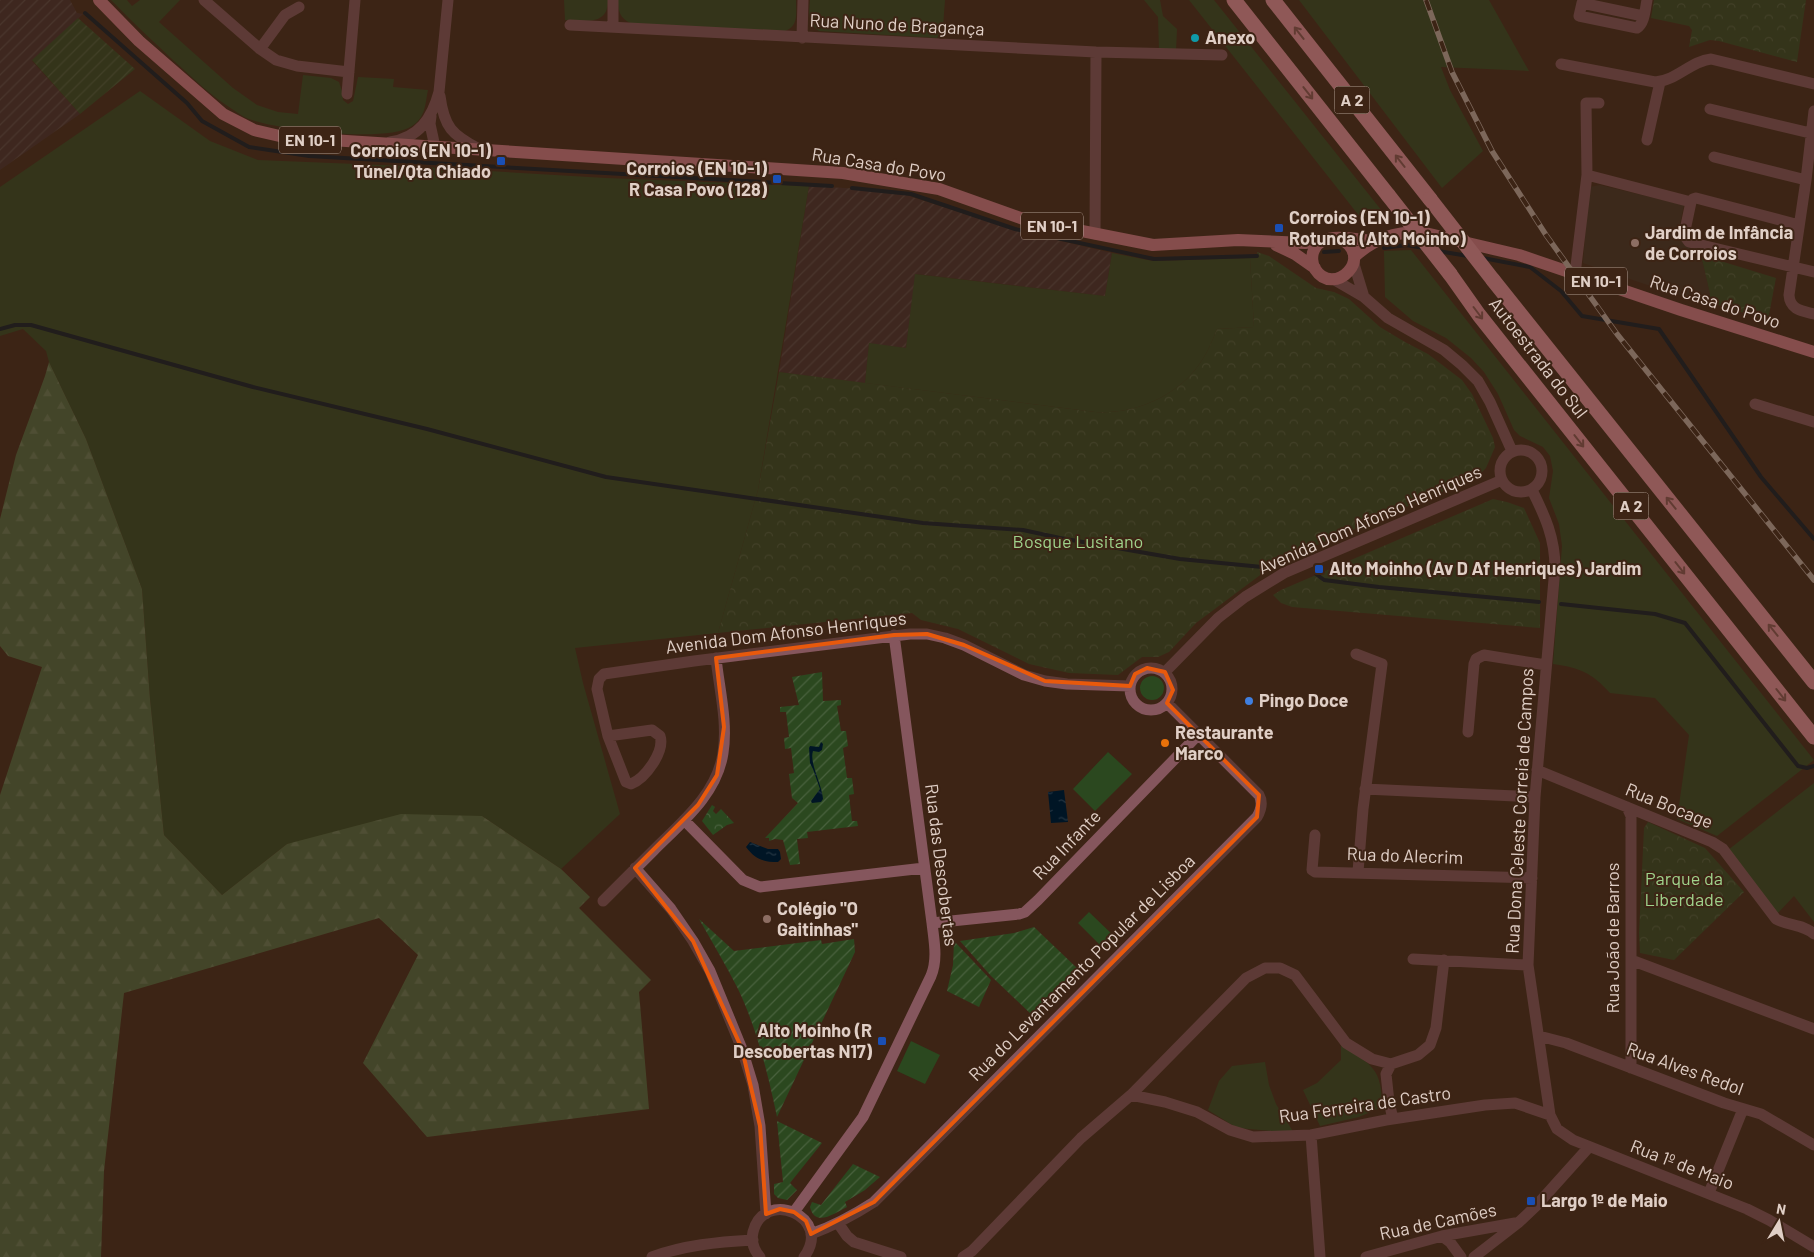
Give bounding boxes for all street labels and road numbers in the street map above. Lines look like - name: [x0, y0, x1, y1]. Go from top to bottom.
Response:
- street label: Rua Nuno de Bragança: [809, 8, 985, 40]
- road number: A 2: [1334, 86, 1370, 114]
- road number: EN 10-1: [279, 126, 341, 154]
- street label: Rua Casa do Povo: [810, 143, 948, 186]
- road number: EN 10-1: [1021, 212, 1083, 240]
- road number: EN 10-1: [1565, 268, 1627, 294]
- street label: Rua Casa do Povo: [1647, 270, 1783, 333]
- street label: Autoestrada do Sul: [1485, 293, 1593, 422]
- street label: Avenida Dom Afonso Henriques: [1254, 460, 1485, 578]
- road number: A 2: [1614, 492, 1648, 520]
- street label: Avenida Dom Afonso Henriques: [664, 606, 907, 658]
- street label: Rua Dona Celeste Correia de Campos: [1501, 668, 1537, 954]
- street label: Rua Bocage: [1622, 778, 1716, 833]
- street label: Rua das Descobertas: [921, 782, 963, 947]
- street label: Rua Infante: [1028, 805, 1105, 884]
- street label: Rua do Alecrim: [1346, 842, 1464, 868]
- street label: Rua do Levantamento Popular de Lisboa: [963, 849, 1199, 1085]
- street label: Rua João de Barros: [1601, 862, 1623, 1014]
- street label: Rua Alves Redol: [1624, 1037, 1747, 1099]
- street label: Rua Ferreira de Castro: [1277, 1081, 1452, 1127]
- street label: Rua 1º de Maio: [1627, 1134, 1737, 1194]
- street label: Rua de Camões: [1377, 1198, 1498, 1244]

